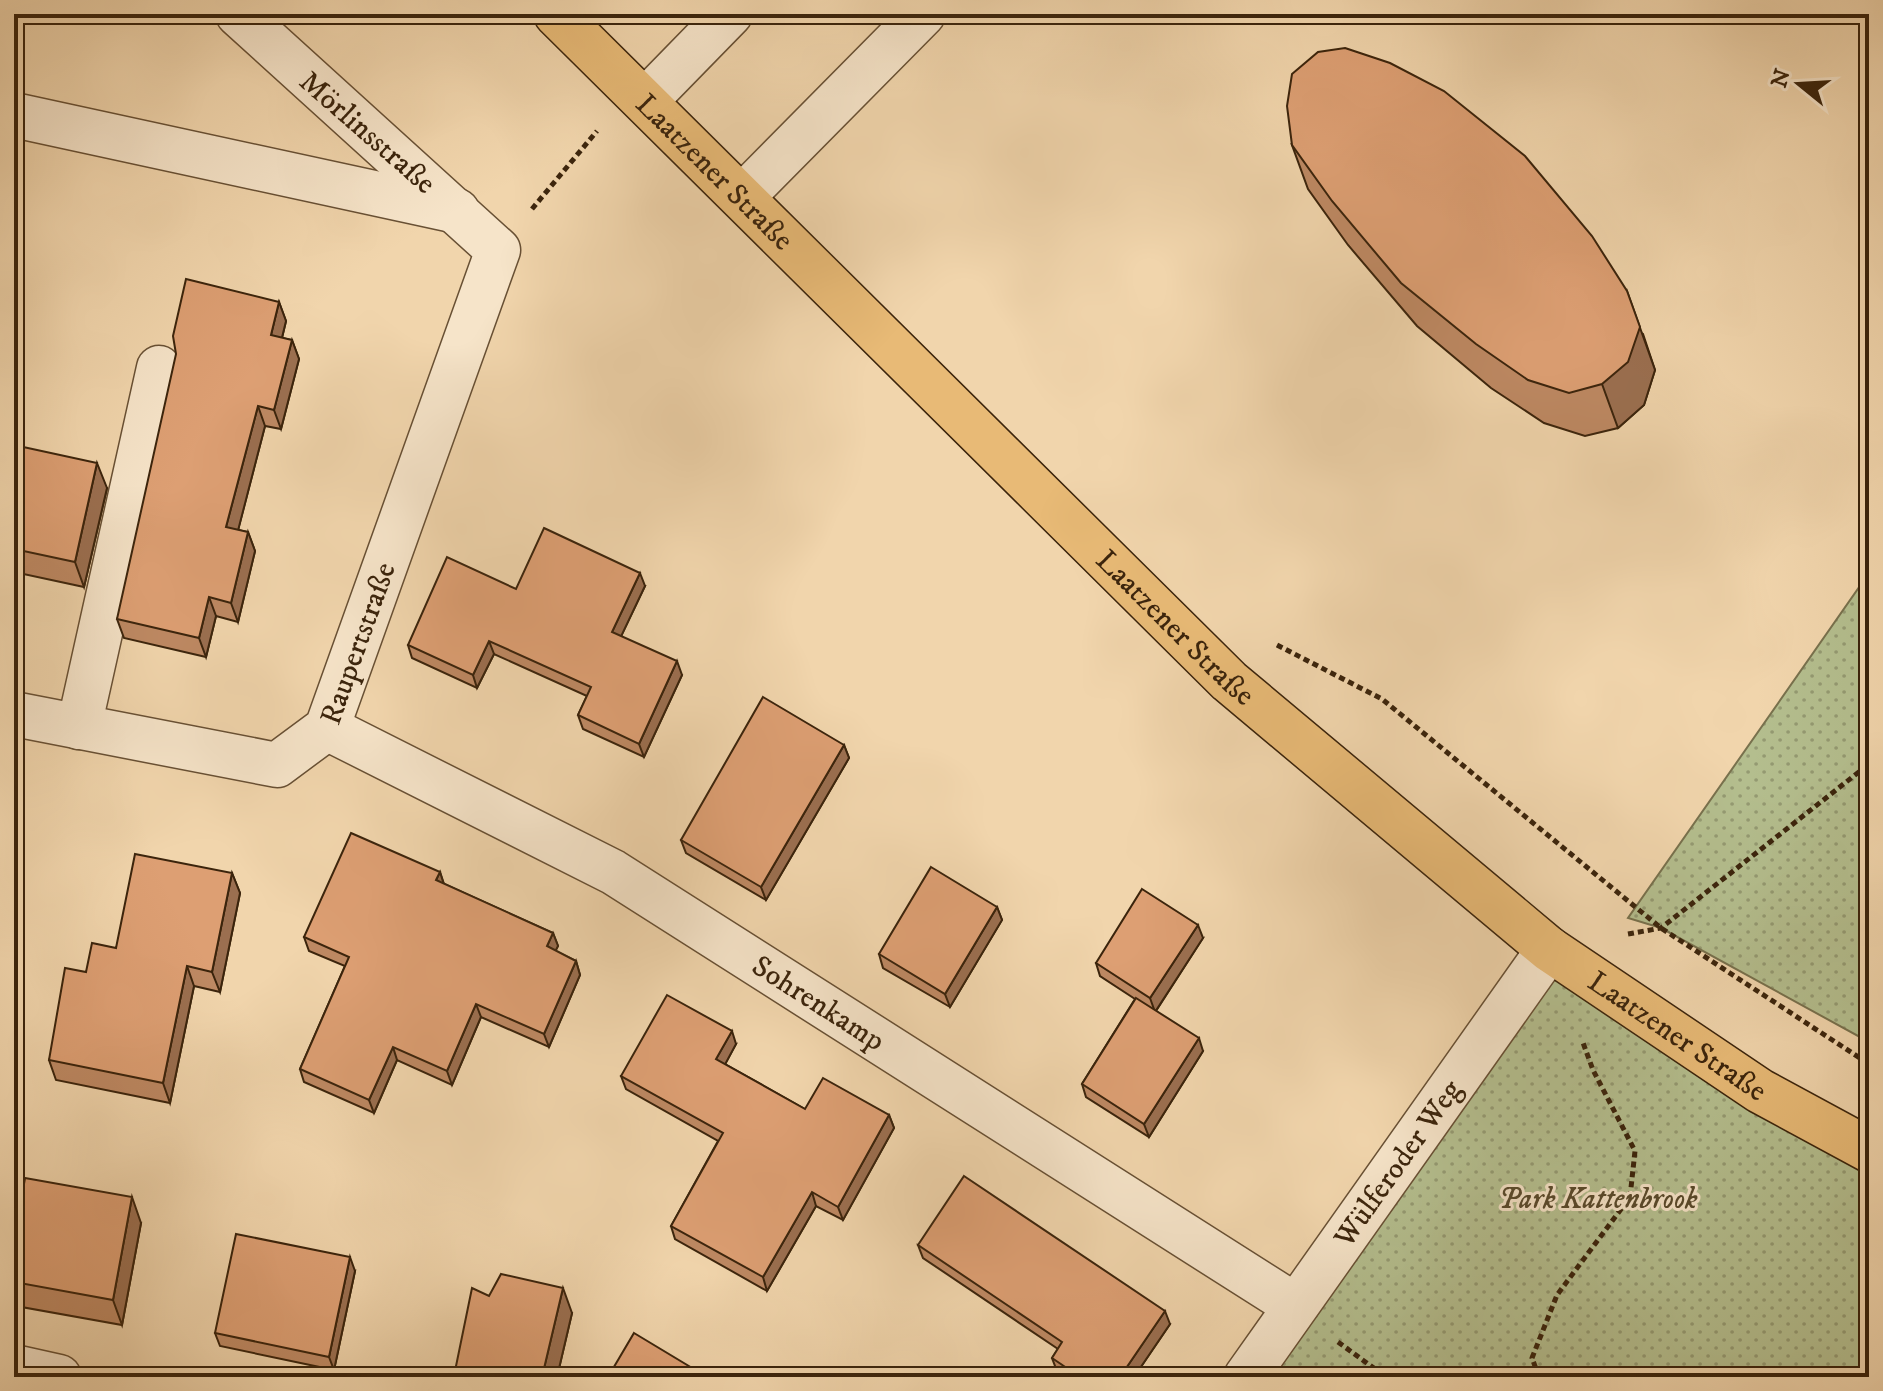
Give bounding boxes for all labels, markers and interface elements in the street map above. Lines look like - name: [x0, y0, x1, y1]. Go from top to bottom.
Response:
- north arrow: [1759, 44, 1839, 124]
- street label: Mörlinsstraße: [291, 64, 443, 203]
- text: N: [1766, 66, 1797, 91]
- street label: Laatzener Straße: [627, 87, 801, 259]
- street label: Laatzener Straße: [1088, 543, 1262, 714]
- street label: Raupertstraße: [313, 558, 405, 730]
- street label: Sohrenkamp: [745, 948, 891, 1060]
- street label: Laatzener Straße: [1580, 964, 1773, 1110]
- street label: Wülferoder Weg: [1326, 1073, 1471, 1256]
- park label: Park Kattenbrook: [1498, 1181, 1698, 1218]

